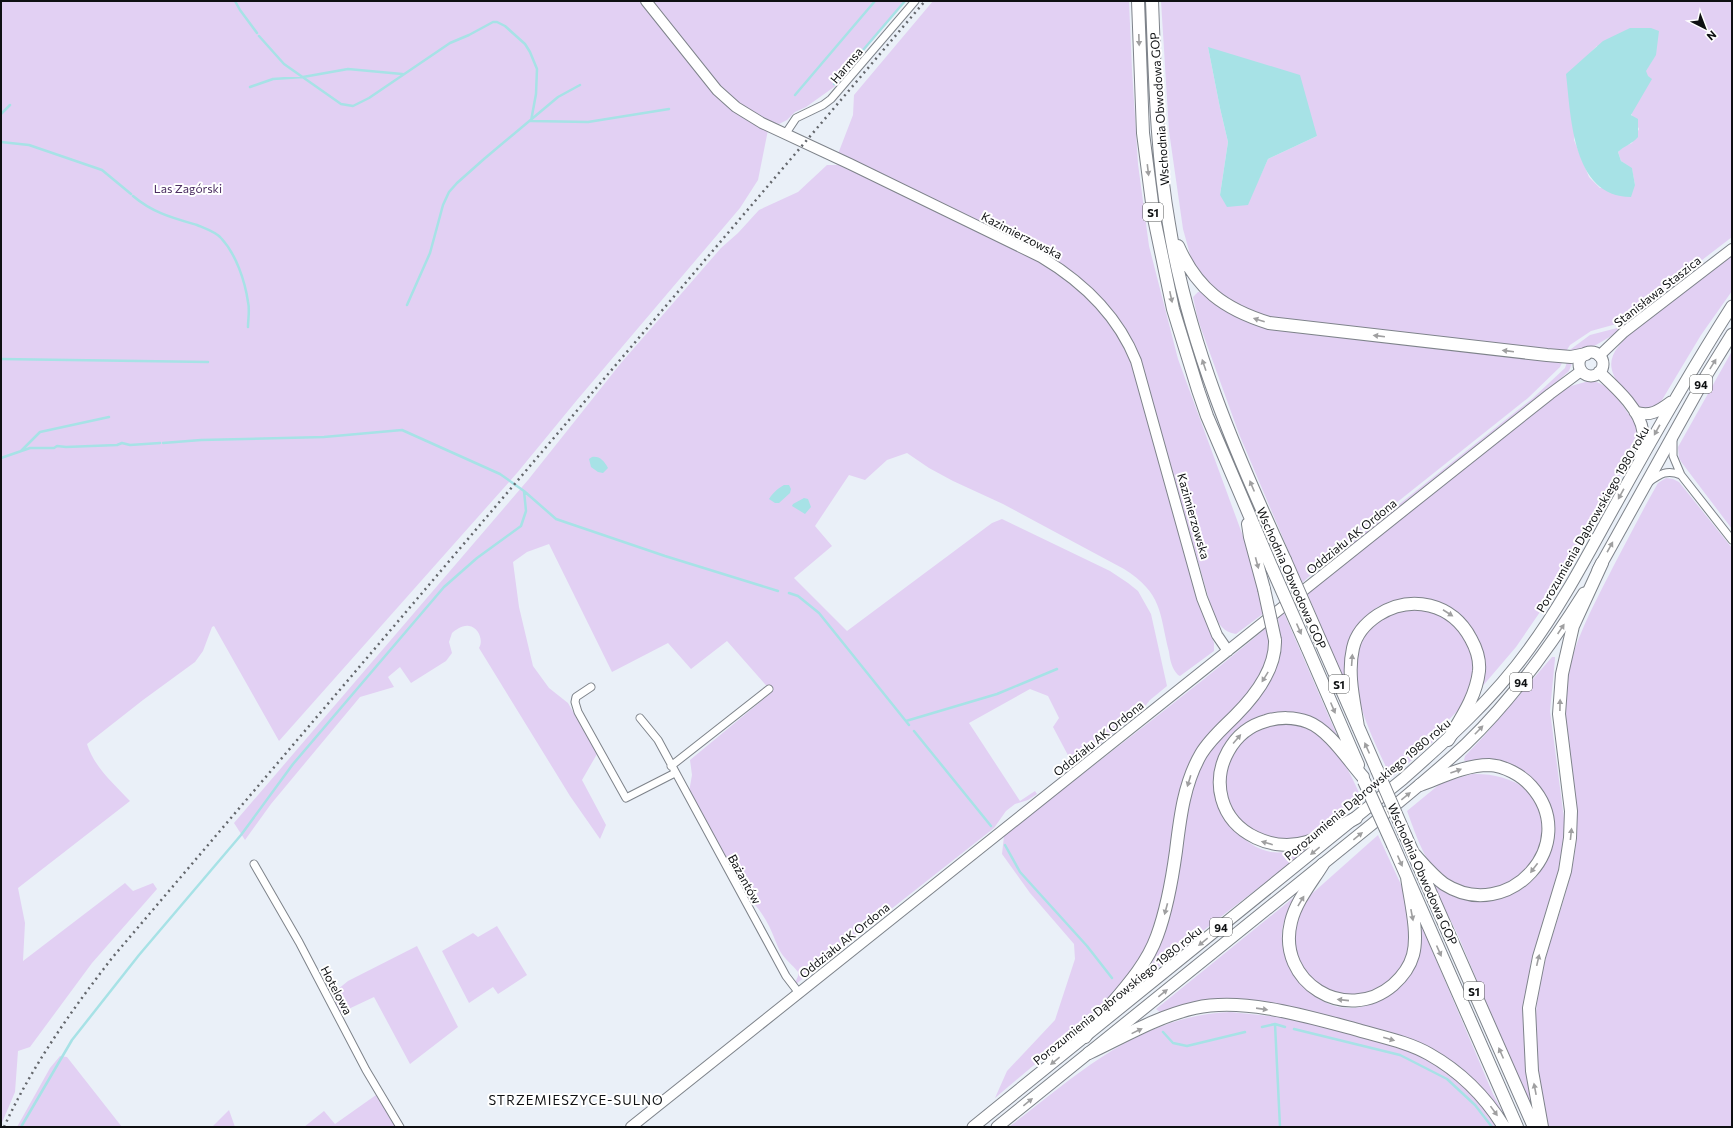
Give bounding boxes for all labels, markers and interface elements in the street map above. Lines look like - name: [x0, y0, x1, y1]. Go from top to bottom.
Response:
- north arrow: [1685, 8, 1725, 48]
- text: N: [1705, 28, 1719, 43]
- street label: Wschodnia Obwodowa GOP: [1147, 31, 1171, 186]
- one-way arrow: [1136, 34, 1143, 46]
- street label: Harmsa: [827, 44, 865, 86]
- one-way arrow: [1145, 164, 1151, 176]
- park label: Las Zagórski: [154, 181, 222, 195]
- road number: S1: [1143, 203, 1163, 221]
- street label: Kazimierzowska: [979, 209, 1065, 261]
- street label: Stanisława Staszica: [1611, 253, 1703, 329]
- one-way arrow: [1168, 291, 1174, 304]
- one-way arrow: [1252, 316, 1264, 322]
- one-way arrow: [1373, 333, 1385, 340]
- one-way arrow: [1502, 348, 1514, 354]
- one-way arrow: [1709, 358, 1716, 370]
- one-way arrow: [1200, 359, 1206, 371]
- road number: 94: [1690, 375, 1712, 393]
- street label: Porozumienia Dąbrowskiego 1980 roku: [1533, 423, 1651, 615]
- one-way arrow: [1654, 424, 1660, 436]
- street label: Kazimierzowska: [1175, 471, 1213, 561]
- one-way arrow: [1248, 480, 1254, 492]
- one-way arrow: [1618, 489, 1625, 500]
- street label: Oddziału AK Ordona: [1303, 495, 1399, 577]
- street label: Wschodnia Obwodowa GOP: [1254, 505, 1330, 651]
- one-way arrow: [1607, 541, 1614, 553]
- one-way arrow: [1254, 557, 1260, 569]
- one-way arrow: [1443, 609, 1453, 617]
- one-way arrow: [1296, 623, 1302, 635]
- one-way arrow: [1557, 624, 1565, 634]
- one-way arrow: [1348, 654, 1355, 666]
- one-way arrow: [1261, 671, 1268, 683]
- road number: 94: [1510, 673, 1532, 691]
- road number: S1: [1329, 675, 1349, 693]
- street label: Oddziału AK Ordona: [1050, 697, 1146, 779]
- one-way arrow: [1557, 698, 1563, 711]
- one-way arrow: [1330, 703, 1336, 714]
- street label: Porozumienia Dąbrowskiego 1980 roku: [1281, 715, 1453, 863]
- one-way arrow: [1474, 725, 1484, 735]
- one-way arrow: [1232, 733, 1241, 744]
- one-way arrow: [1364, 742, 1370, 754]
- one-way arrow: [1451, 768, 1463, 774]
- one-way arrow: [1186, 775, 1192, 787]
- one-way arrow: [1401, 792, 1411, 801]
- street label: Wschodnia Obwodowa GOP: [1385, 801, 1461, 947]
- one-way arrow: [1567, 828, 1574, 840]
- one-way arrow: [1352, 831, 1363, 840]
- one-way arrow: [1261, 840, 1273, 846]
- one-way arrow: [1309, 847, 1320, 855]
- street label: Bażantów: [726, 852, 765, 907]
- one-way arrow: [1396, 855, 1403, 867]
- one-way arrow: [1530, 863, 1539, 874]
- one-way arrow: [1297, 895, 1304, 907]
- street label: Oddziału AK Ordona: [796, 899, 892, 981]
- one-way arrow: [1162, 902, 1168, 915]
- one-way arrow: [1409, 909, 1415, 922]
- road number: 94: [1210, 918, 1232, 936]
- street label: Porozumienia Dąbrowskiego 1980 roku: [1030, 923, 1204, 1067]
- one-way arrow: [1197, 937, 1208, 946]
- one-way arrow: [1436, 945, 1443, 957]
- one-way arrow: [1536, 954, 1542, 966]
- street label: Hotelowa: [318, 963, 356, 1017]
- road number: S1: [1464, 982, 1484, 1000]
- one-way arrow: [1157, 989, 1168, 997]
- one-way arrow: [1337, 997, 1349, 1003]
- one-way arrow: [1256, 1006, 1268, 1012]
- one-way arrow: [1131, 1027, 1143, 1034]
- one-way arrow: [1382, 1036, 1395, 1042]
- one-way arrow: [1498, 1047, 1504, 1058]
- one-way arrow: [1049, 1057, 1060, 1066]
- one-way arrow: [1532, 1083, 1538, 1095]
- district label: STRZEMIESZYCE-SULNO: [488, 1092, 664, 1108]
- one-way arrow: [1022, 1098, 1033, 1107]
- one-way arrow: [1489, 1105, 1498, 1116]

